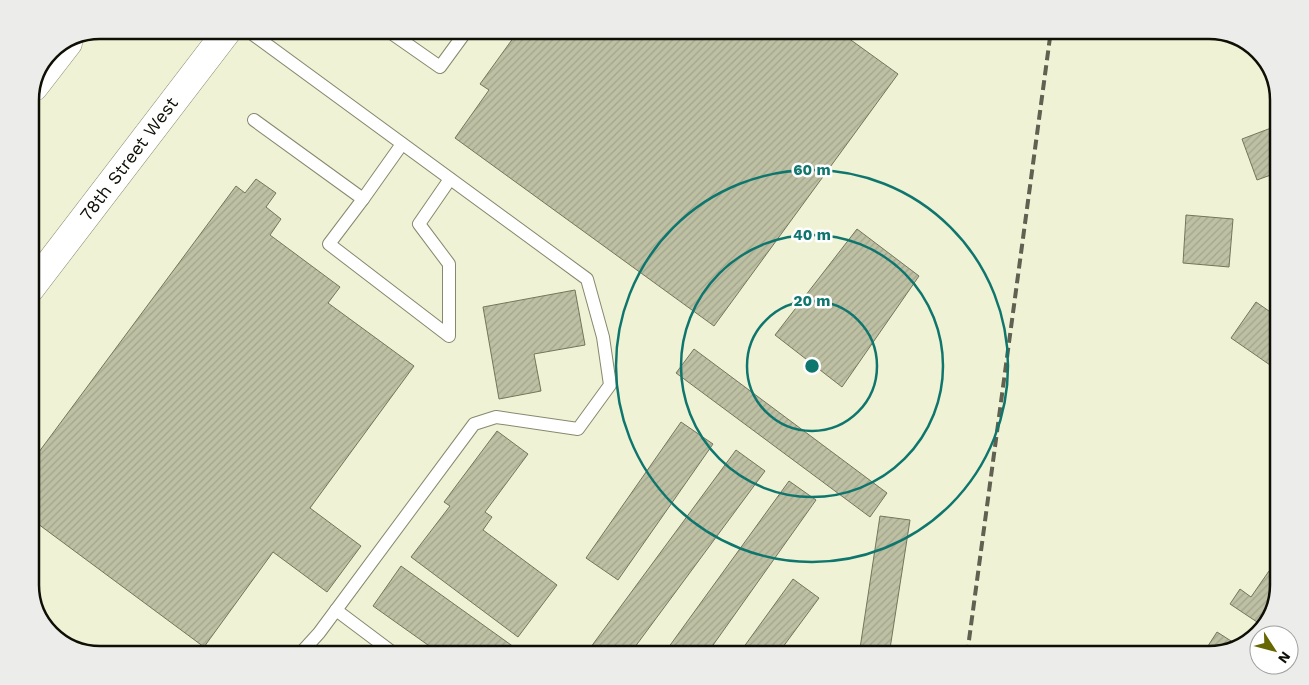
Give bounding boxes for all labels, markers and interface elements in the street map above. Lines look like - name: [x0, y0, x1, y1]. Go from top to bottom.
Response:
- street label: 78th Street West: [75, 92, 182, 225]
- text: 60 m: [793, 161, 831, 179]
- text: 40 m: [793, 226, 831, 244]
- text: 20 m: [793, 292, 831, 310]
- centre of rings: [803, 357, 821, 375]
- north arrow: [1249, 625, 1299, 675]
- text: N: [1275, 649, 1294, 667]

